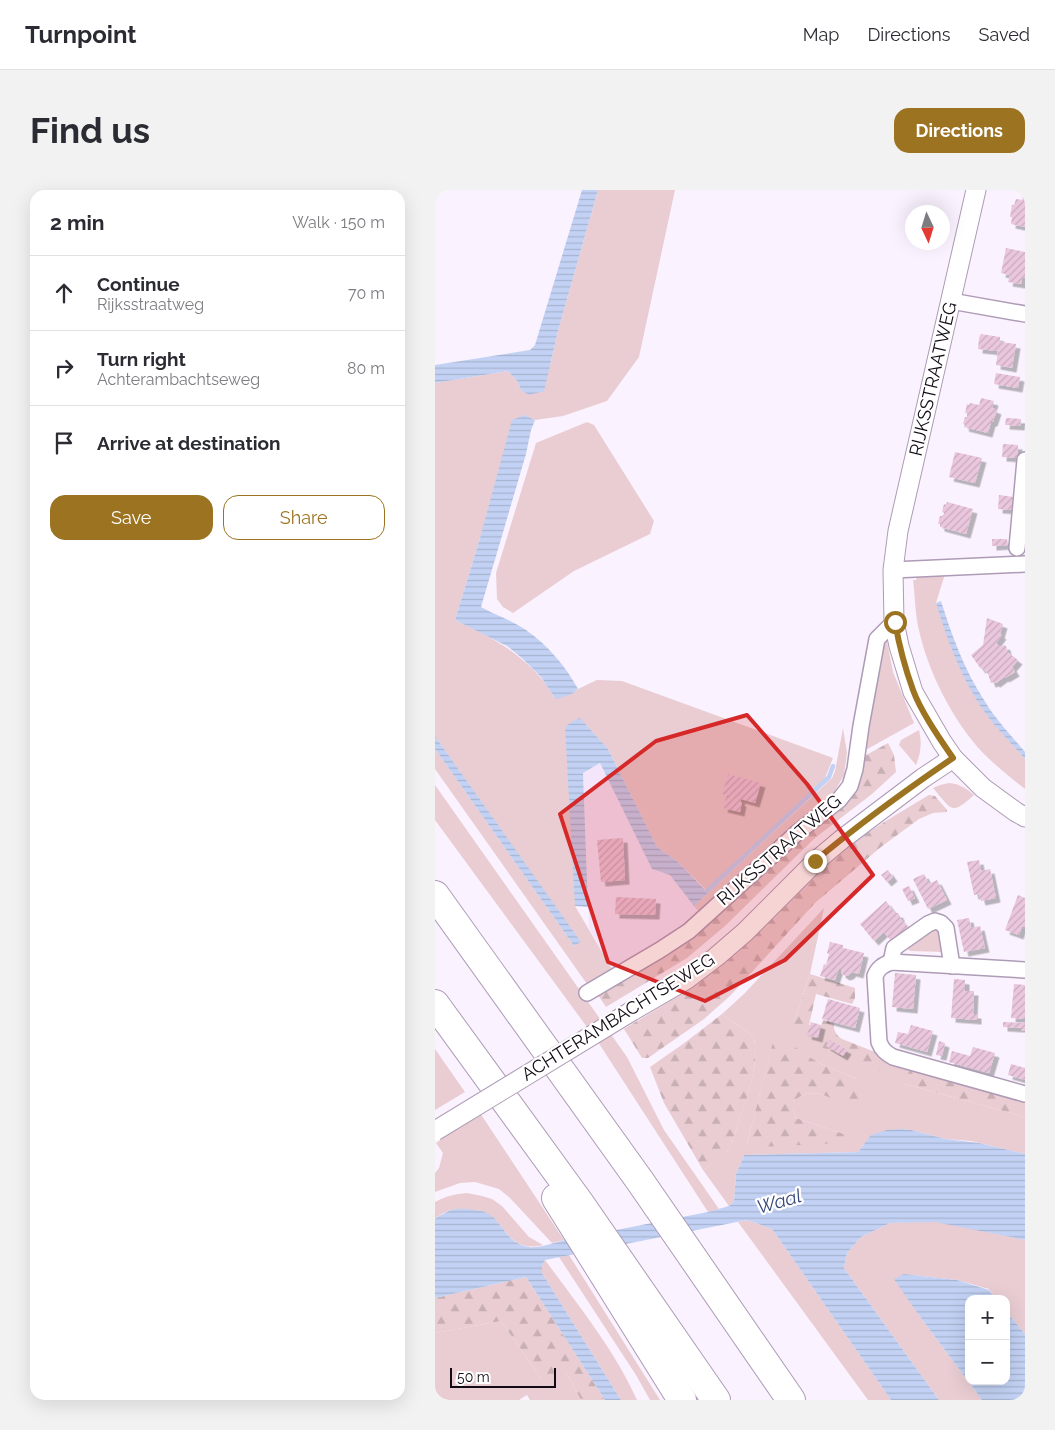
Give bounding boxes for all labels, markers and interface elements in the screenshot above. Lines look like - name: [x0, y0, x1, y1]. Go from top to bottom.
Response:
- text: Turnpoint: [25, 20, 137, 49]
- text: Map: [803, 24, 839, 45]
- text: Directions: [867, 24, 951, 45]
- text: Saved: [979, 24, 1030, 45]
- button: Directions: [894, 108, 1025, 153]
- text: Find us: [30, 110, 150, 151]
- north arrow: [905, 205, 950, 250]
- text: 2 min: [50, 210, 104, 235]
- text: Walk · 150 m: [292, 213, 385, 232]
- text: Continue: [97, 273, 180, 295]
- icon: ahead: [50, 279, 78, 307]
- text: 70 m: [348, 284, 385, 303]
- text: Rijksstraatweg: [97, 295, 204, 314]
- street label: RIJKSSTRAATWEG: [905, 300, 960, 458]
- text: Turn right: [97, 348, 186, 370]
- icon: right: [50, 354, 78, 382]
- text: 80 m: [347, 359, 385, 378]
- text: Achterambachtseweg: [97, 370, 260, 389]
- icon: arrive: [50, 429, 78, 457]
- text: Arrive at destination: [97, 432, 281, 454]
- button: Save: [50, 495, 213, 540]
- button: Share: [223, 495, 385, 540]
- route start: [884, 611, 907, 634]
- street label: RIJKSSTRAATWEG: [712, 790, 845, 909]
- route end: [804, 850, 827, 873]
- street label: ACHTERAMBACHTSEWEG: [518, 949, 718, 1085]
- water label: Waal: [754, 1184, 804, 1218]
- map controls: [965, 1295, 1010, 1385]
- button: +: [965, 1295, 1010, 1340]
- button: −: [965, 1340, 1010, 1385]
- scale bar: [450, 1365, 556, 1388]
- text: 50 m: [457, 1369, 490, 1385]

